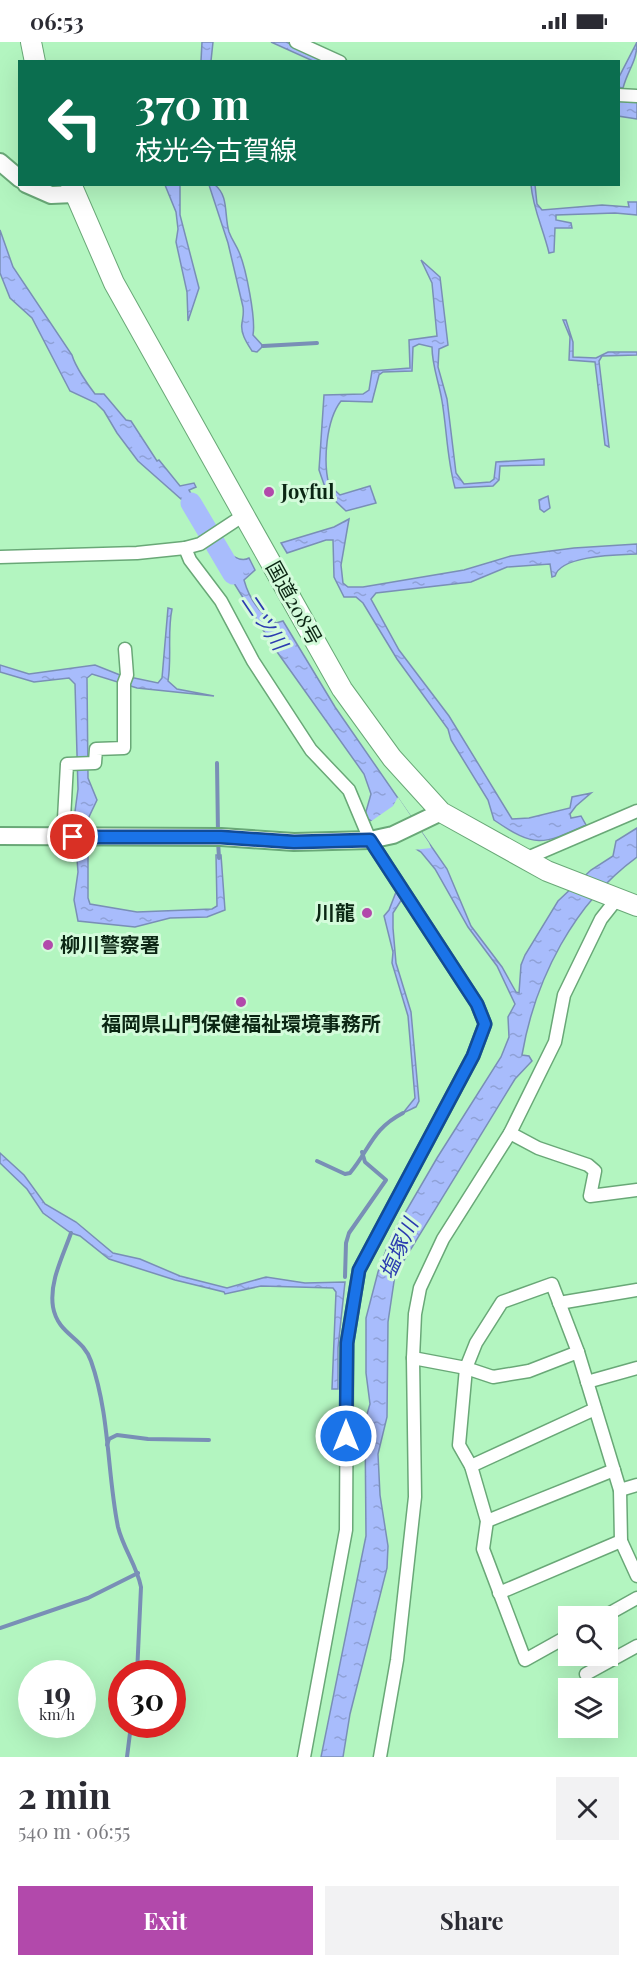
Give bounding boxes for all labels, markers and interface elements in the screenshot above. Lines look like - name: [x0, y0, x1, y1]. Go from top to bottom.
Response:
- text: 06:53: [30, 6, 84, 36]
- text: 370 m: [135, 75, 250, 131]
- icon: left: [36, 84, 114, 162]
- text: 枝光今古賀線: [135, 131, 297, 167]
- place label: Joyful: [280, 477, 334, 504]
- marker: Joyful: [262, 485, 276, 499]
- street label: 国道208号: [261, 556, 329, 649]
- water label: 二ツ川: [236, 587, 296, 656]
- pin: [47, 811, 98, 862]
- icon: arrive: [56, 820, 89, 853]
- place label: 川龍: [315, 898, 355, 925]
- marker: 川龍: [360, 906, 374, 920]
- place label: 柳川警察署: [60, 930, 160, 957]
- marker: 柳川警察署: [41, 938, 55, 952]
- marker: 福岡県山門保健福祉環境事務所: [234, 995, 248, 1009]
- place label: 福岡県山門保健福祉環境事務所: [101, 1009, 381, 1036]
- water label: 塩塚川: [372, 1212, 424, 1283]
- position arrow: [314, 1404, 378, 1468]
- map controls: [558, 1606, 618, 1738]
- button: search: [558, 1606, 618, 1666]
- speed limit sign: 30: [108, 1660, 186, 1738]
- text: 19: [43, 1672, 71, 1712]
- button: layers: [558, 1678, 618, 1738]
- text: km/h: [39, 1704, 75, 1724]
- text: 2 min: [18, 1770, 111, 1818]
- button: close: [556, 1777, 619, 1840]
- text: 540 m · 06:55: [18, 1817, 130, 1844]
- button: Exit: [18, 1886, 313, 1955]
- button: Share: [325, 1886, 619, 1955]

